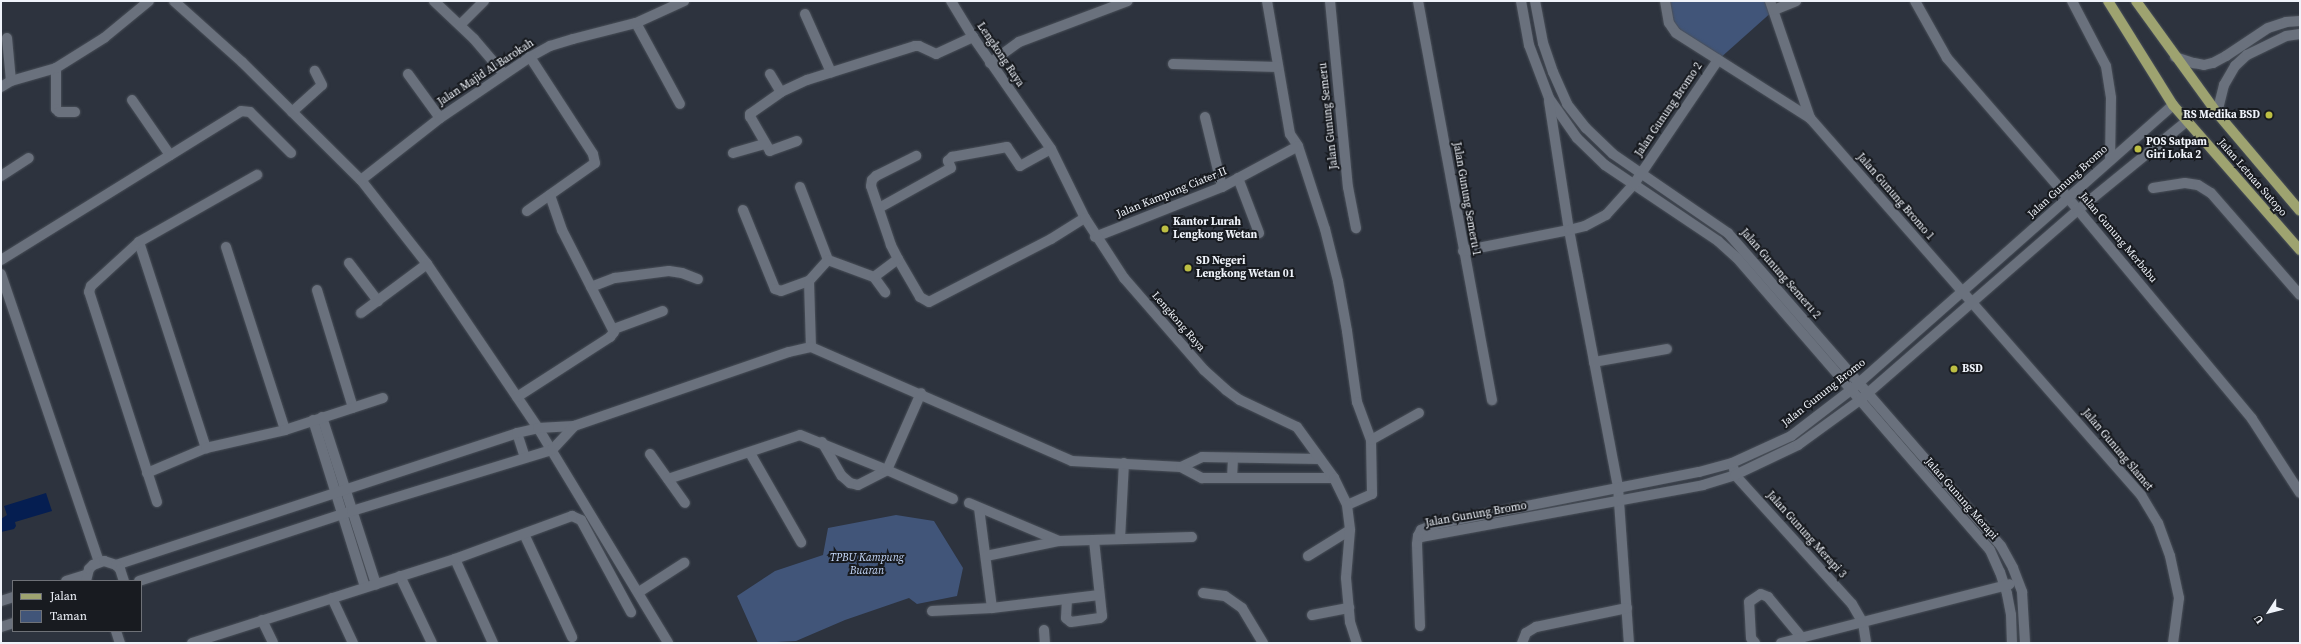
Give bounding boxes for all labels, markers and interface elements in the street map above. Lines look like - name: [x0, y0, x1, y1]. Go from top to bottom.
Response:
- street label: Lengkong Raya: [974, 20, 1026, 90]
- street label: Jalan Majid Al Barokah: [435, 37, 537, 109]
- street label: Jalan Gunung Bromo 2: [1633, 60, 1705, 160]
- street label: Jalan Gunung Semeru: [1317, 62, 1341, 170]
- place label: RS Medika BSD: [2183, 108, 2260, 122]
- marker: RS Medika BSD: [2263, 109, 2275, 121]
- place label: POS Satpam Giri Loka 2: [2146, 136, 2207, 162]
- street label: Jalan Letnan Sutopo: [2215, 137, 2289, 219]
- street label: Jalan Gunung Semeru 1: [1450, 141, 1482, 257]
- street label: Jalan Gunung Bromo: [2025, 143, 2111, 221]
- marker: POS Satpam Giri Loka 2: [2133, 144, 2143, 154]
- street label: Jalan Gunung Bromo 1: [1854, 151, 1936, 243]
- street label: Jalan Kampung Ciater II: [1115, 165, 1229, 221]
- street label: Jalan Gunung Merbabu: [2076, 190, 2160, 286]
- place label: Kantor Lurah Lengkong Wetan: [1173, 216, 1258, 242]
- marker: Kantor Lurah Lengkong Wetan: [1160, 224, 1170, 234]
- street label: Jalan Gunung Semeru 2: [1737, 226, 1823, 322]
- place label: SD Negeri Lengkong Wetan 01: [1196, 255, 1295, 281]
- marker: SD Negeri Lengkong Wetan 01: [1183, 263, 1193, 273]
- street label: Lengkong Raya: [1148, 289, 1208, 355]
- street label: Jalan Gunung Bromo: [1779, 356, 1869, 430]
- place label: BSD: [1962, 362, 1983, 376]
- marker: BSD: [1949, 364, 1959, 374]
- street label: Jalan Gunung Slamet: [2079, 406, 2155, 494]
- street label: Jalan Gunung Merapi: [1922, 455, 2000, 543]
- street label: Jalan Gunung Merapi 3: [1764, 489, 1848, 581]
- street label: Jalan Gunung Bromo: [1424, 500, 1528, 530]
- park label: TPBU Kampung Buaran: [830, 552, 904, 578]
- legend: [12, 580, 142, 632]
- text: Jalan: [50, 588, 77, 604]
- north arrow: [2249, 592, 2289, 632]
- text: Taman: [50, 608, 87, 624]
- text: U: [2250, 612, 2267, 627]

